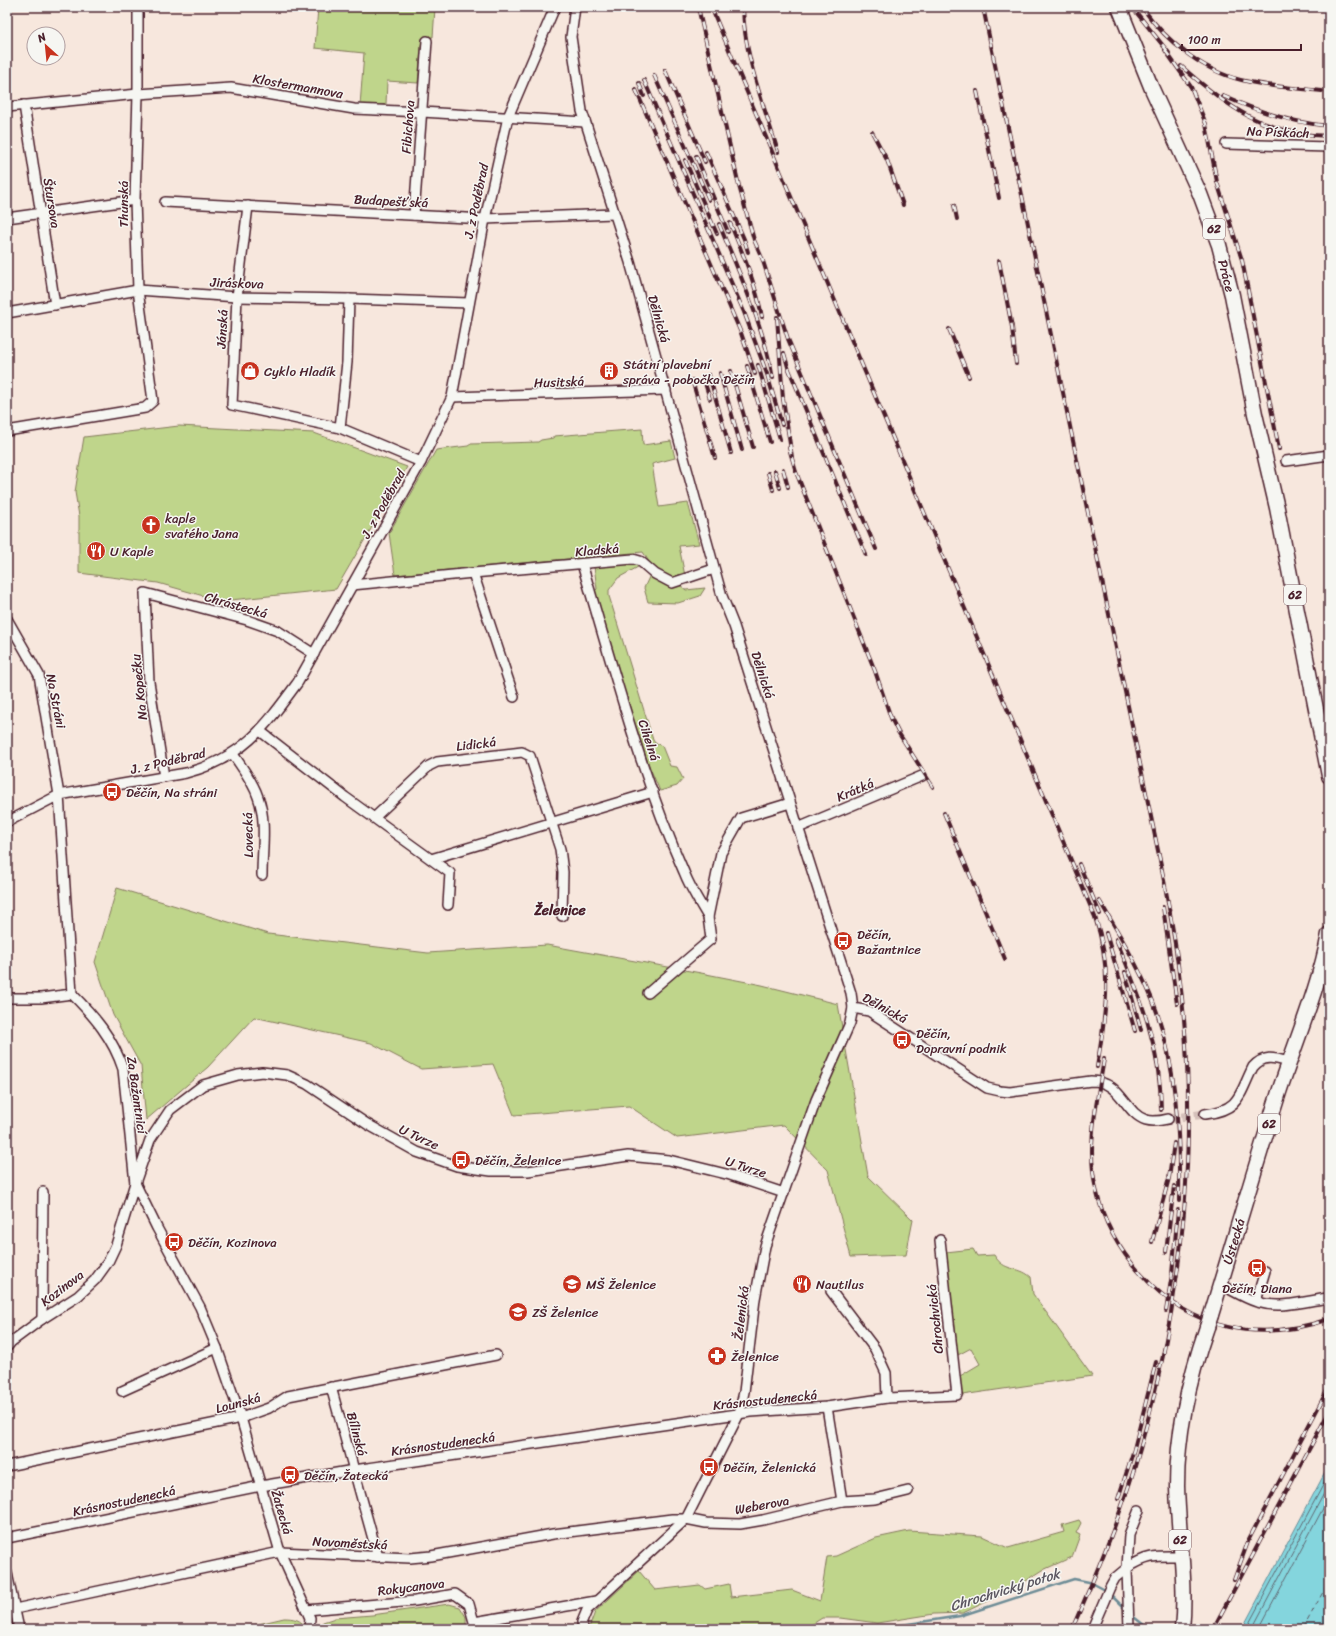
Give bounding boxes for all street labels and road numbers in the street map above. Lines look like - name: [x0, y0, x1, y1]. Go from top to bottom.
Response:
- street label: Klostermannova: [251, 67, 345, 105]
- street label: Fibichova: [395, 99, 421, 155]
- street label: Na Pískách: [1246, 119, 1310, 145]
- street label: J. z Poděbrad: [457, 160, 495, 242]
- street label: Štursova: [37, 176, 67, 230]
- street label: Thunská: [112, 180, 135, 227]
- street label: Budapešťská: [353, 188, 429, 214]
- road number: 62: [1203, 219, 1225, 239]
- street label: Práce: [1212, 257, 1242, 295]
- street label: Jiráskova: [209, 271, 265, 295]
- street label: Dělnická: [641, 292, 677, 346]
- street label: Jánská: [209, 308, 235, 350]
- street label: Husitská: [534, 370, 585, 394]
- street label: J. z Poděbrad: [354, 464, 412, 544]
- street label: Kladská: [574, 537, 620, 563]
- street label: Chrástecká: [202, 585, 271, 625]
- road number: 62: [1284, 585, 1306, 605]
- street label: Dělnická: [745, 648, 782, 702]
- street label: Na Kopečku: [124, 653, 154, 721]
- street label: Na Stráni: [39, 672, 73, 731]
- street label: Cihelná: [631, 716, 667, 764]
- street label: Lidická: [455, 730, 498, 758]
- street label: J. z Poděbrad: [127, 741, 209, 781]
- street label: Krátká: [833, 772, 878, 808]
- street label: Lovecká: [236, 812, 260, 858]
- street label: Dělnická: [858, 986, 912, 1030]
- street label: Za Bažantnicí: [120, 1055, 154, 1137]
- road number: 62: [1258, 1114, 1280, 1134]
- street label: U Tvrze: [395, 1118, 443, 1156]
- street label: U Tvrze: [722, 1150, 770, 1185]
- street label: Ústecká: [1216, 1215, 1251, 1267]
- street label: Kozinova: [35, 1263, 89, 1312]
- street label: Chrochvická: [920, 1283, 950, 1355]
- street label: Želenická: [726, 1284, 756, 1342]
- street label: Krásnostudenecká: [712, 1383, 819, 1417]
- street label: Lounská: [213, 1386, 264, 1420]
- street label: Bílinská: [340, 1409, 374, 1459]
- street label: Krásnostudenecká: [390, 1425, 497, 1463]
- street label: Krásnostudenecká: [70, 1479, 178, 1523]
- street label: Žatecká: [265, 1487, 300, 1538]
- street label: Weberova: [733, 1489, 791, 1521]
- street label: Novoměstská: [312, 1530, 389, 1556]
- road number: 62: [1169, 1530, 1191, 1550]
- street label: Rokycanova: [376, 1571, 446, 1603]

